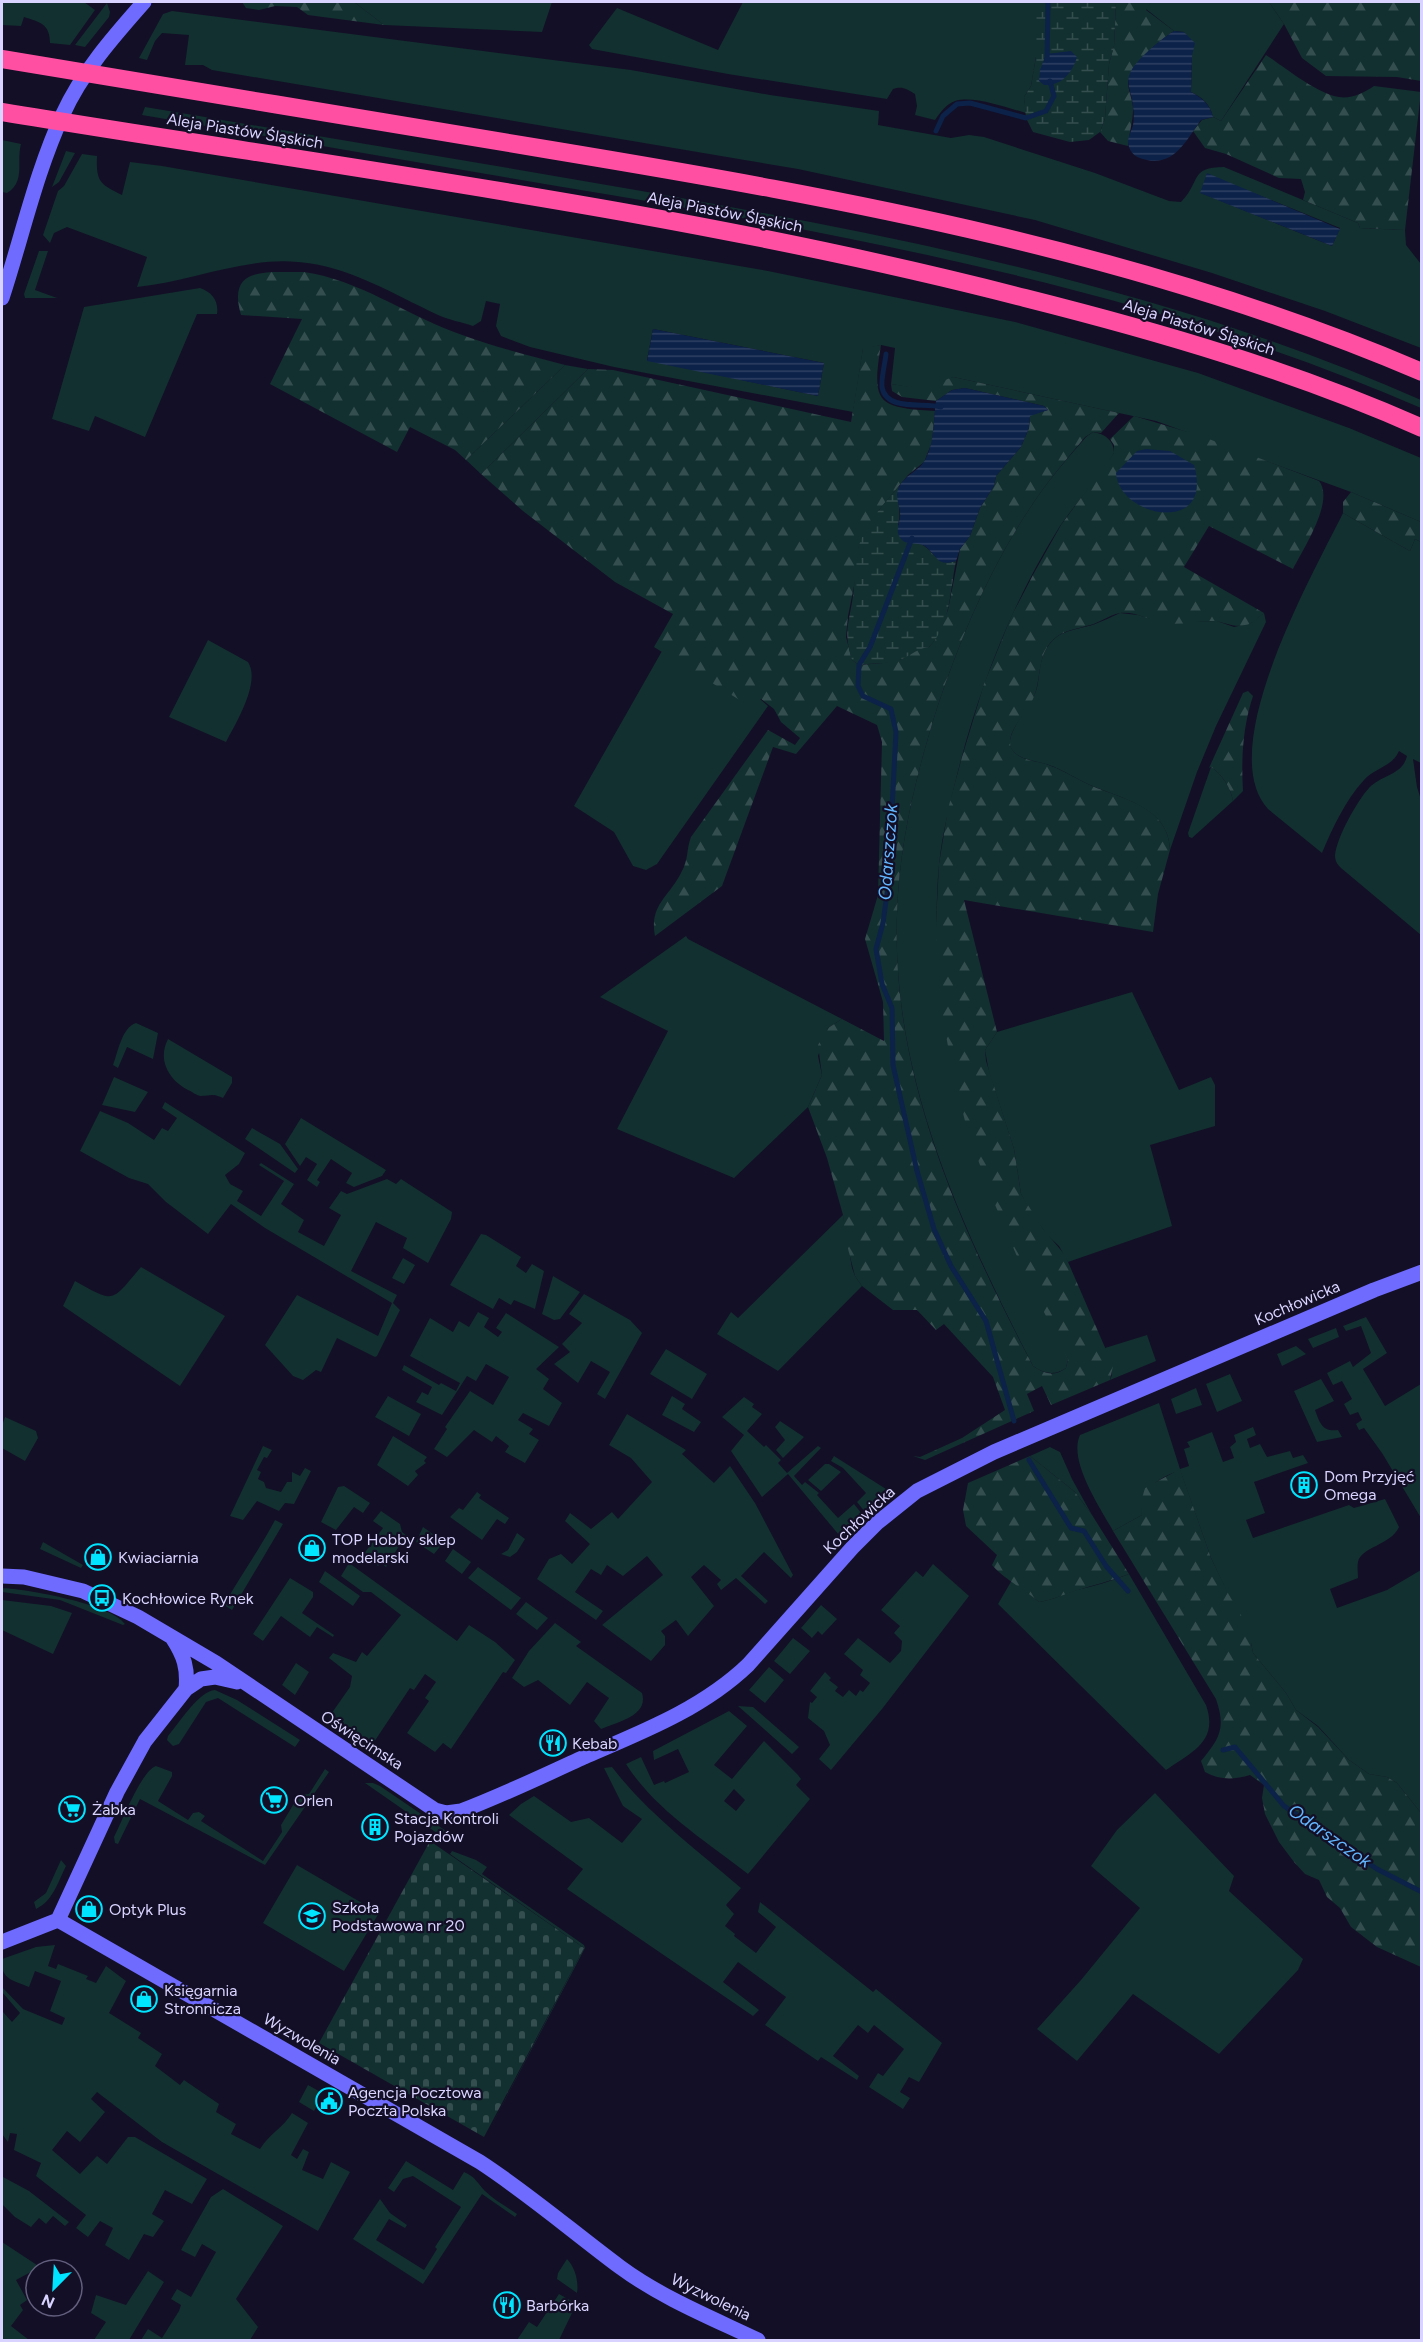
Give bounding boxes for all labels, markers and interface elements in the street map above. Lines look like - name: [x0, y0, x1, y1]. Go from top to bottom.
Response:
- street label: Aleja Piastów Śląskich: [166, 109, 324, 153]
- street label: Aleja Piastów Śląskich: [646, 188, 804, 236]
- street label: Aleja Piastów Śląskich: [1121, 295, 1277, 359]
- water label: Odarszczok: [874, 802, 902, 901]
- street label: Kochłowicka: [1252, 1277, 1342, 1329]
- place label: Dom Przyjęć Omega: [1324, 1467, 1415, 1504]
- building icon: Dom Przyjęć Omega: [1289, 1470, 1319, 1500]
- street label: Kochłowicka: [819, 1482, 899, 1558]
- place label: TOP Hobby sklep modelarski: [332, 1530, 456, 1567]
- shop icon: TOP Hobby sklep modelarski: [297, 1533, 327, 1563]
- shop icon: Kwiaciarnia: [83, 1542, 113, 1572]
- place label: Kwiaciarnia: [118, 1548, 199, 1567]
- bus stop icon: Kochłowice Rynek: [87, 1583, 117, 1613]
- place label: Kochłowice Rynek: [122, 1589, 254, 1608]
- street label: Oświęcimska: [317, 1706, 407, 1774]
- restaurant icon: Kebab: [538, 1728, 568, 1758]
- place label: Kebab: [572, 1734, 617, 1753]
- supermarket icon: Orlen: [259, 1785, 289, 1815]
- place label: Orlen: [294, 1791, 333, 1810]
- supermarket icon: Żabka: [57, 1794, 87, 1824]
- water label: Odarszczok: [1284, 1799, 1377, 1873]
- place label: Żabka: [92, 1800, 136, 1819]
- place label: Stacja Kontroli Pojazdów: [394, 1809, 499, 1846]
- building icon: Stacja Kontroli Pojazdów: [360, 1812, 390, 1842]
- shop icon: Optyk Plus: [74, 1894, 104, 1924]
- place label: Szkoła Podstawowa nr 20: [332, 1898, 465, 1935]
- place label: Optyk Plus: [109, 1900, 186, 1919]
- school or university icon: Szkoła Podstawowa nr 20: [297, 1901, 327, 1931]
- place label: Księgarnia Stronnicza: [164, 1981, 241, 2018]
- shop icon: Księgarnia Stronnicza: [129, 1984, 159, 2014]
- street label: Wyzwolenia: [260, 2009, 344, 2069]
- place label: Agencja Pocztowa Poczta Polska: [348, 2083, 481, 2120]
- public building icon: Agencja Pocztowa Poczta Polska: [314, 2086, 344, 2116]
- north arrow: [24, 2258, 84, 2318]
- street label: Wyzwolenia: [668, 2270, 754, 2324]
- text: N: [39, 2290, 58, 2312]
- restaurant icon: Barbórka: [492, 2290, 522, 2320]
- place label: Barbórka: [526, 2296, 589, 2315]

